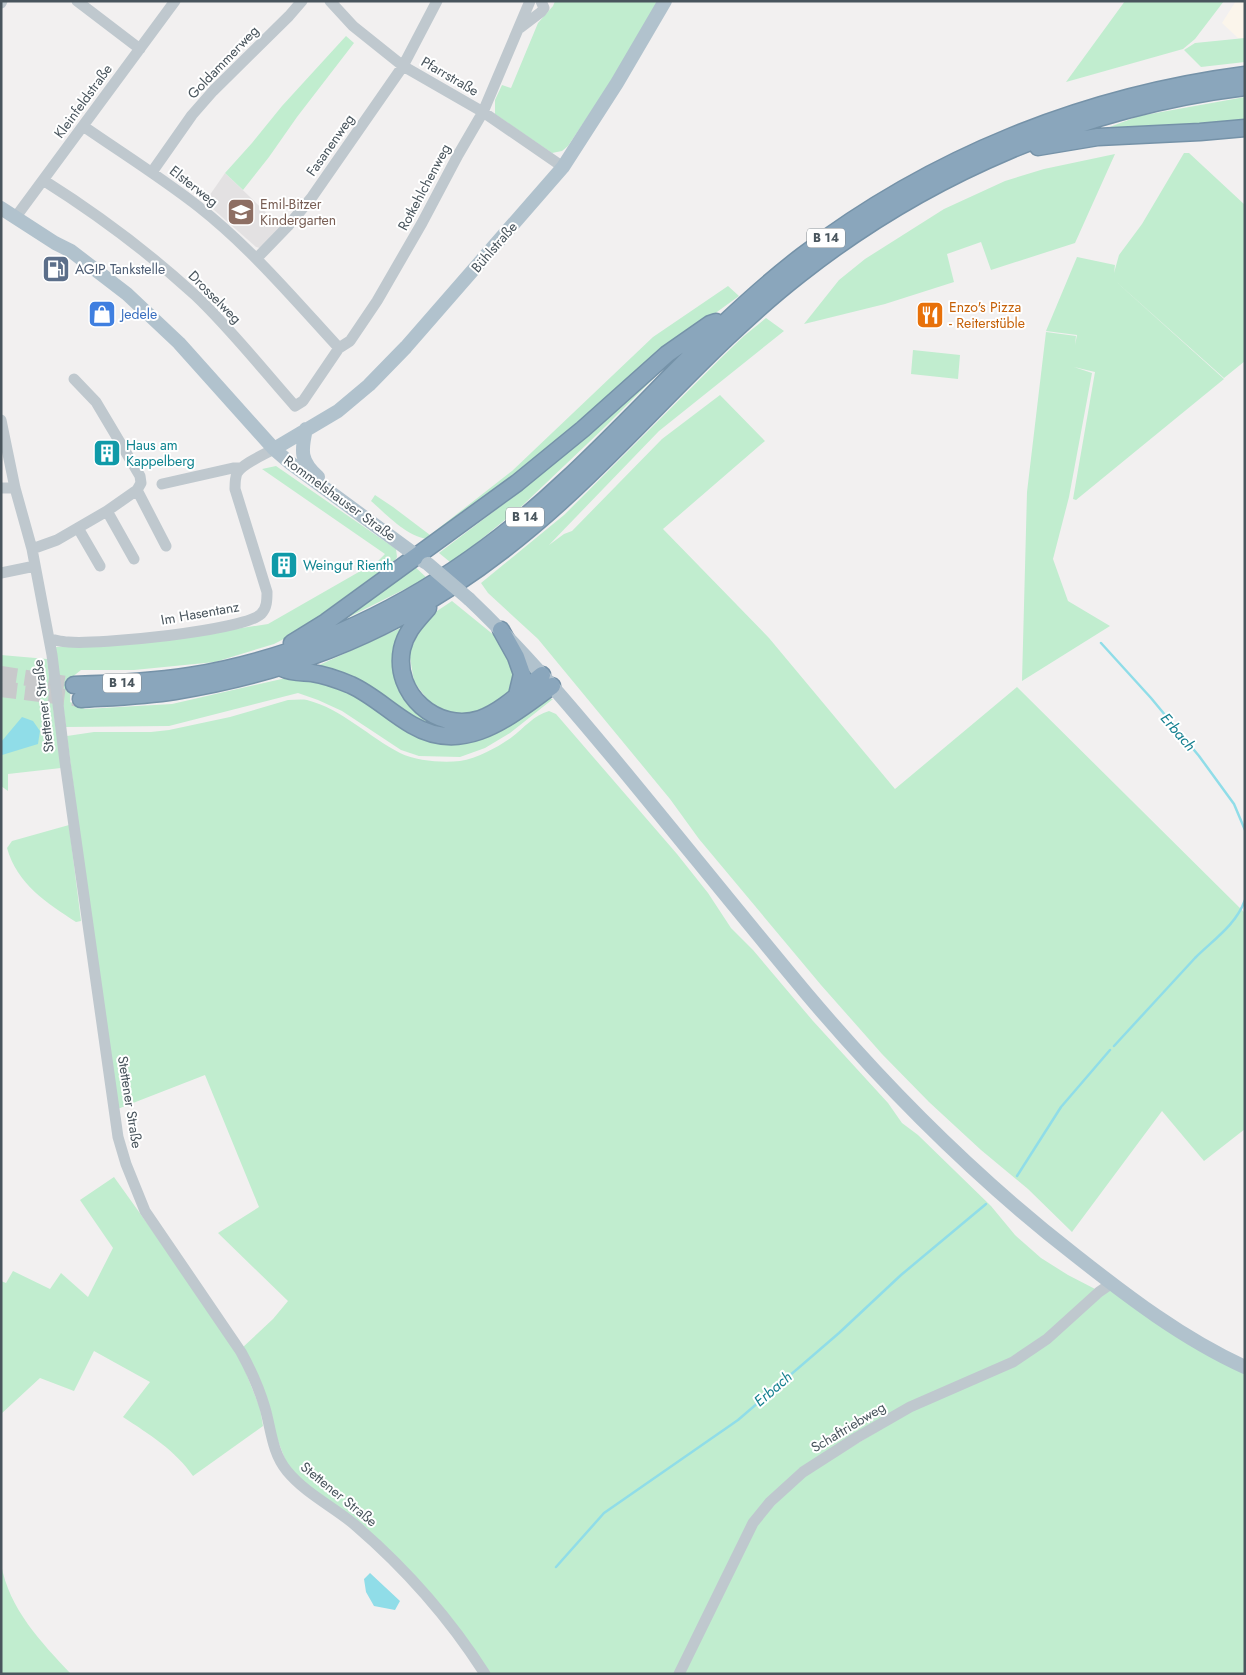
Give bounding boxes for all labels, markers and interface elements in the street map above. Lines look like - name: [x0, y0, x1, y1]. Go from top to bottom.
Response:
- street label: Goldammerweg: [183, 21, 263, 103]
- street label: Pfarrstraße: [417, 51, 483, 101]
- street label: Kleinfeldstraße: [49, 60, 117, 142]
- street label: Fasanenweg: [301, 110, 359, 180]
- street label: Rotkehlchenweg: [393, 140, 455, 234]
- street label: Elsterweg: [165, 161, 223, 211]
- place label: Emil-Bitzer Kindergarten: [260, 194, 336, 230]
- school or university icon: Emil-Bitzer Kindergarten: [226, 197, 256, 227]
- street label: Bühlstraße: [466, 217, 522, 277]
- road number: B 14: [807, 228, 845, 248]
- fuel station icon: AGIP Tankstelle: [41, 254, 71, 284]
- place label: AGIP Tankstelle: [75, 259, 165, 279]
- street label: Drosselweg: [184, 266, 246, 328]
- place label: Enzo's Pizza - Reiterstüble: [949, 297, 1025, 333]
- shop icon: Jedele: [87, 299, 117, 329]
- restaurant icon: Enzo's Pizza - Reiterstüble: [915, 300, 945, 330]
- place label: Jedele: [119, 304, 157, 324]
- place label: Haus am Kappelberg: [126, 435, 195, 471]
- building icon: Haus am Kappelberg: [92, 438, 122, 468]
- street label: Rommelshauser Straße: [280, 450, 400, 546]
- road number: B 14: [506, 508, 544, 526]
- building icon: Weingut Rienth: [269, 550, 299, 580]
- place label: Weingut Rienth: [303, 555, 394, 575]
- street label: Im Hasentanz: [159, 596, 241, 630]
- street label: Stettener Straße: [27, 658, 59, 754]
- road number: B 14: [103, 674, 141, 692]
- water label: Erbach: [1155, 708, 1201, 756]
- street label: Stettener Straße: [113, 1054, 147, 1150]
- water label: Erbach: [749, 1366, 797, 1412]
- street label: Schaftriebweg: [807, 1397, 889, 1457]
- street label: Stettener Straße: [296, 1457, 382, 1531]

